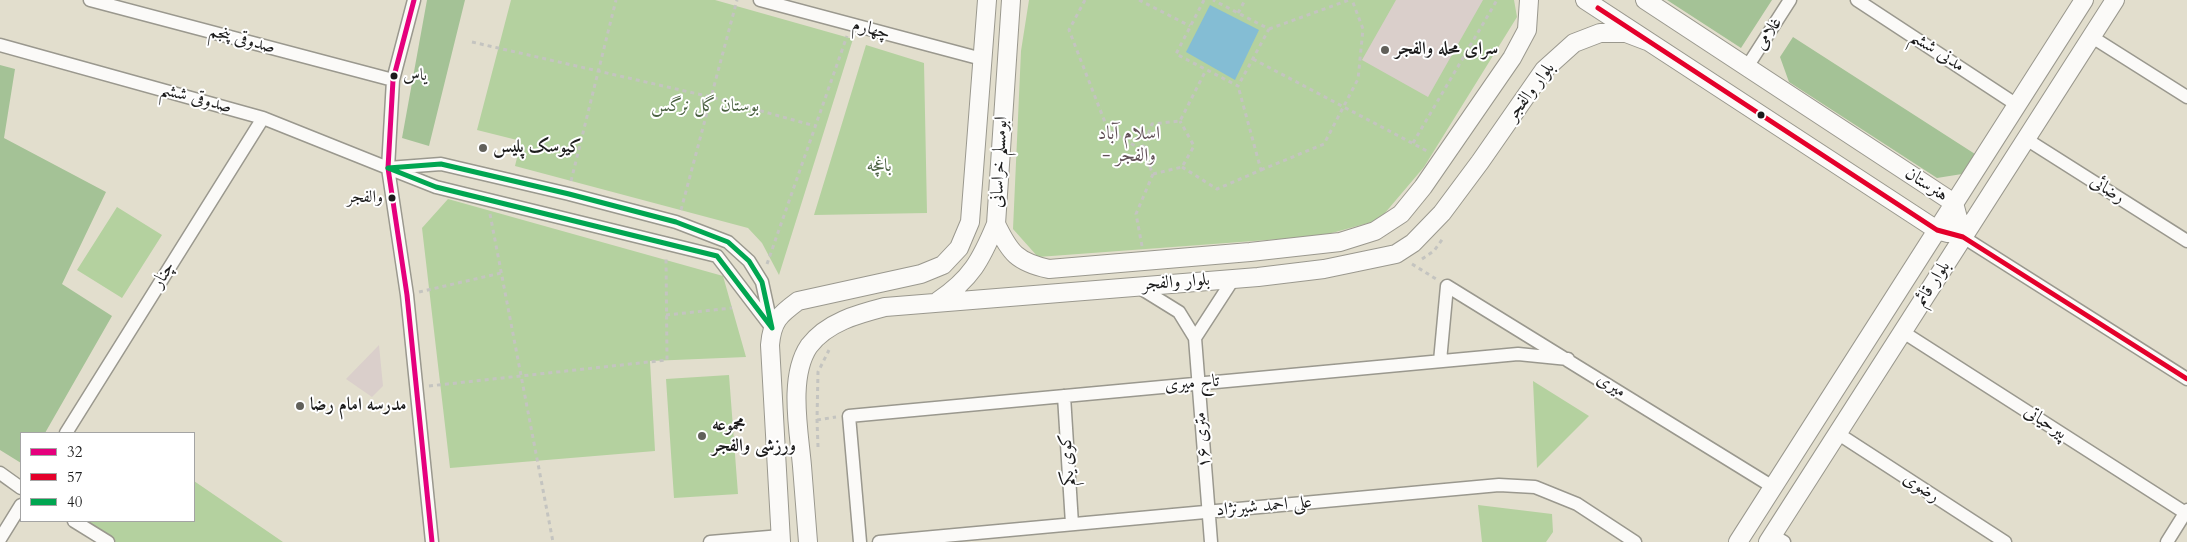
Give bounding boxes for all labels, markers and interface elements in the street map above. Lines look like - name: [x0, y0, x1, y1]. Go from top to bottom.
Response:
- street label: غلامی: [1750, 13, 1788, 55]
- street label: چهارم: [850, 15, 892, 45]
- street label: صدوقی پنجم: [207, 21, 277, 59]
- street label: مدنی ششم: [1906, 26, 1968, 78]
- place label: سرای محله والفجر: [1395, 39, 1498, 61]
- marker: سرای محله والفجر: [1379, 44, 1391, 56]
- street label: بلوار والفجر: [1502, 58, 1560, 126]
- place label: یاس: [403, 66, 427, 86]
- marker: یاس: [389, 71, 399, 81]
- street label: صدوقی ششم: [158, 79, 234, 119]
- park label: بوستان گل نرگس: [651, 96, 759, 118]
- unlabelled marker: [1756, 110, 1766, 120]
- street label: ابومسلم خراسانی: [987, 116, 1013, 208]
- district label: اسلام آباد - والفجر: [1098, 124, 1160, 168]
- place label: کیوسک پلیس: [493, 137, 582, 159]
- marker: کیوسک پلیس: [477, 142, 489, 154]
- park label: باغچه: [866, 156, 892, 178]
- street label: هنرستان: [1900, 163, 1952, 207]
- street label: رضائی: [2086, 171, 2128, 209]
- place label: والفجر: [347, 188, 383, 208]
- marker: والفجر: [387, 193, 397, 203]
- street label: بلوار قائم: [1910, 257, 1956, 311]
- street label: چنار: [148, 258, 180, 292]
- street label: بلوار والفجر: [1141, 270, 1211, 296]
- street label: میری: [1592, 369, 1630, 403]
- street label: تاج میری: [1164, 371, 1220, 397]
- place label: مدرسه امام رضا: [310, 395, 406, 417]
- marker: مدرسه امام رضا: [294, 400, 306, 412]
- street label: پیرحیاتی: [2019, 401, 2071, 445]
- street label: ۱۶ متری: [1190, 411, 1216, 469]
- place label: مجموعه ورزشی والفجر: [712, 415, 796, 458]
- marker: مجموعه ورزشی والفجر: [696, 430, 708, 442]
- legend: [20, 432, 195, 522]
- street label: کوی یکم: [1055, 433, 1081, 487]
- text: 32: [67, 442, 82, 462]
- text: 57: [67, 467, 82, 487]
- street label: رضوی: [1898, 468, 1944, 508]
- text: 40: [67, 492, 82, 512]
- street label: علی احمد شیرنژاد: [1215, 492, 1313, 522]

